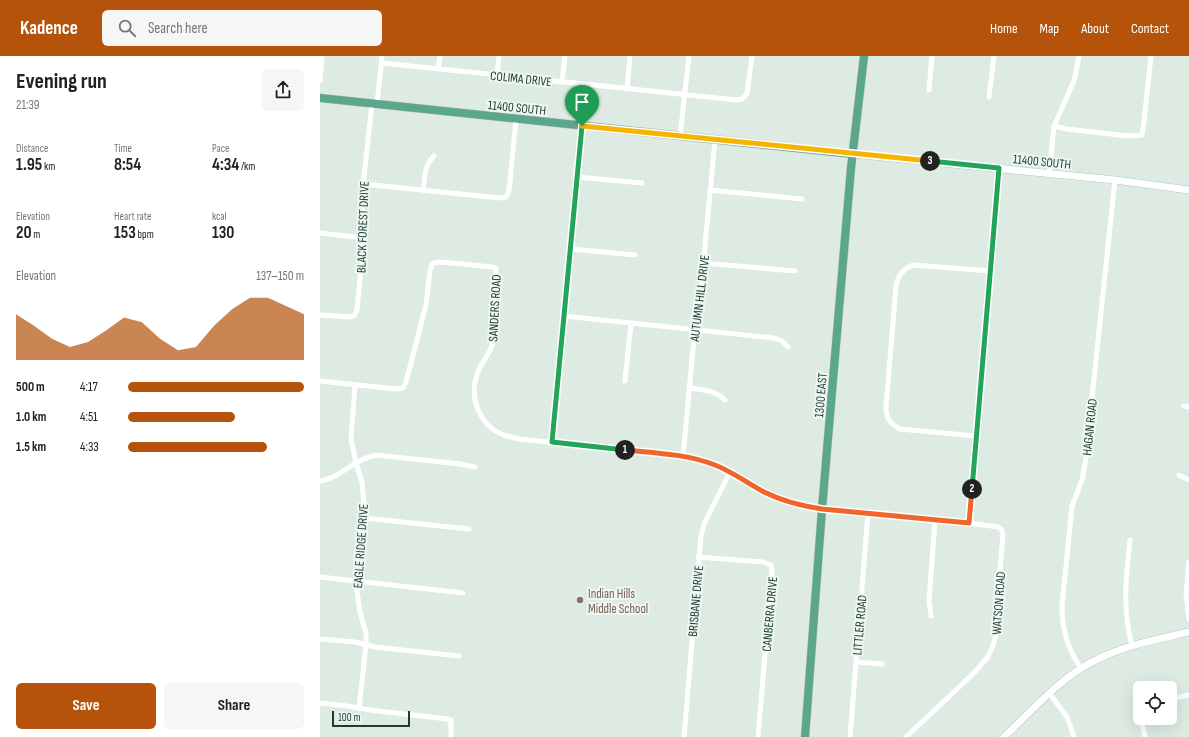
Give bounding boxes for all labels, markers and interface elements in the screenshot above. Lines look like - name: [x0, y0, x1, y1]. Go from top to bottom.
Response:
- search box: [102, 10, 382, 46]
- text: Kadence: [20, 17, 78, 40]
- icon: search: [116, 17, 138, 39]
- text: Search here: [148, 19, 208, 38]
- text: Home: [990, 20, 1018, 37]
- text: Map: [1040, 20, 1059, 37]
- text: About: [1081, 20, 1109, 37]
- text: Contact: [1131, 20, 1169, 37]
- text: Evening run: [16, 68, 107, 95]
- street label: COLIMA DRIVE: [489, 68, 552, 90]
- button: share: [262, 69, 304, 111]
- pin: [565, 85, 599, 126]
- icon: arrive: [571, 91, 593, 113]
- text: 21:39: [16, 97, 40, 113]
- street label: 11400 SOUTH: [487, 97, 547, 119]
- text: Distance: [16, 142, 48, 155]
- text: Time: [114, 142, 132, 155]
- text: Pace: [212, 142, 230, 155]
- pin: 3: [920, 151, 940, 171]
- street label: 11400 SOUTH: [1012, 151, 1072, 173]
- text: 3: [928, 154, 932, 167]
- text: 1.95: [16, 155, 42, 175]
- text: 8:54: [114, 155, 141, 175]
- text: 4:34: [212, 155, 239, 175]
- text: km: [42, 160, 55, 173]
- text: /km: [239, 160, 255, 173]
- street label: BLACK FOREST DRIVE: [353, 181, 373, 273]
- text: Elevation: [16, 210, 50, 223]
- text: Heart rate: [114, 210, 152, 223]
- text: kcal: [212, 210, 227, 223]
- text: 20: [16, 223, 32, 243]
- text: 153: [114, 223, 136, 243]
- text: 130: [212, 223, 234, 243]
- text: m: [32, 228, 40, 241]
- text: bpm: [136, 228, 154, 241]
- street label: AUTUMN HILL DRIVE: [687, 254, 713, 343]
- text: Elevation: [16, 268, 56, 284]
- text: 137–150 m: [256, 268, 304, 284]
- street label: SANDERS ROAD: [485, 274, 505, 342]
- street label: 1300 EAST: [811, 372, 831, 418]
- text: 500 m: [16, 379, 45, 395]
- text: 4:17: [80, 379, 98, 395]
- street label: HAGAN ROAD: [1079, 398, 1101, 456]
- text: 1.0 km: [16, 409, 46, 425]
- text: 4:51: [80, 409, 98, 425]
- text: 1.5 km: [16, 439, 46, 455]
- text: 4:33: [80, 439, 99, 455]
- pin: 1: [615, 440, 635, 460]
- text: 1: [623, 443, 627, 456]
- pin: 2: [962, 479, 982, 499]
- text: 2: [970, 482, 974, 495]
- street label: EAGLE RIDGE DRIVE: [350, 503, 372, 589]
- street label: BRISBANE DRIVE: [685, 565, 707, 637]
- street label: WATSON ROAD: [989, 571, 1009, 635]
- street label: CANBERRA DRIVE: [759, 576, 781, 652]
- place label: Indian Hills Middle School: [588, 586, 648, 617]
- street label: LITTLER ROAD: [849, 594, 871, 656]
- marker: Indian Hills Middle School: [575, 595, 585, 605]
- map controls: [1133, 681, 1177, 725]
- button: locate: [1133, 681, 1177, 725]
- button: Save: [16, 683, 156, 729]
- button: Share: [164, 683, 304, 729]
- scale bar: [332, 709, 410, 728]
- text: 100 m: [338, 711, 360, 724]

